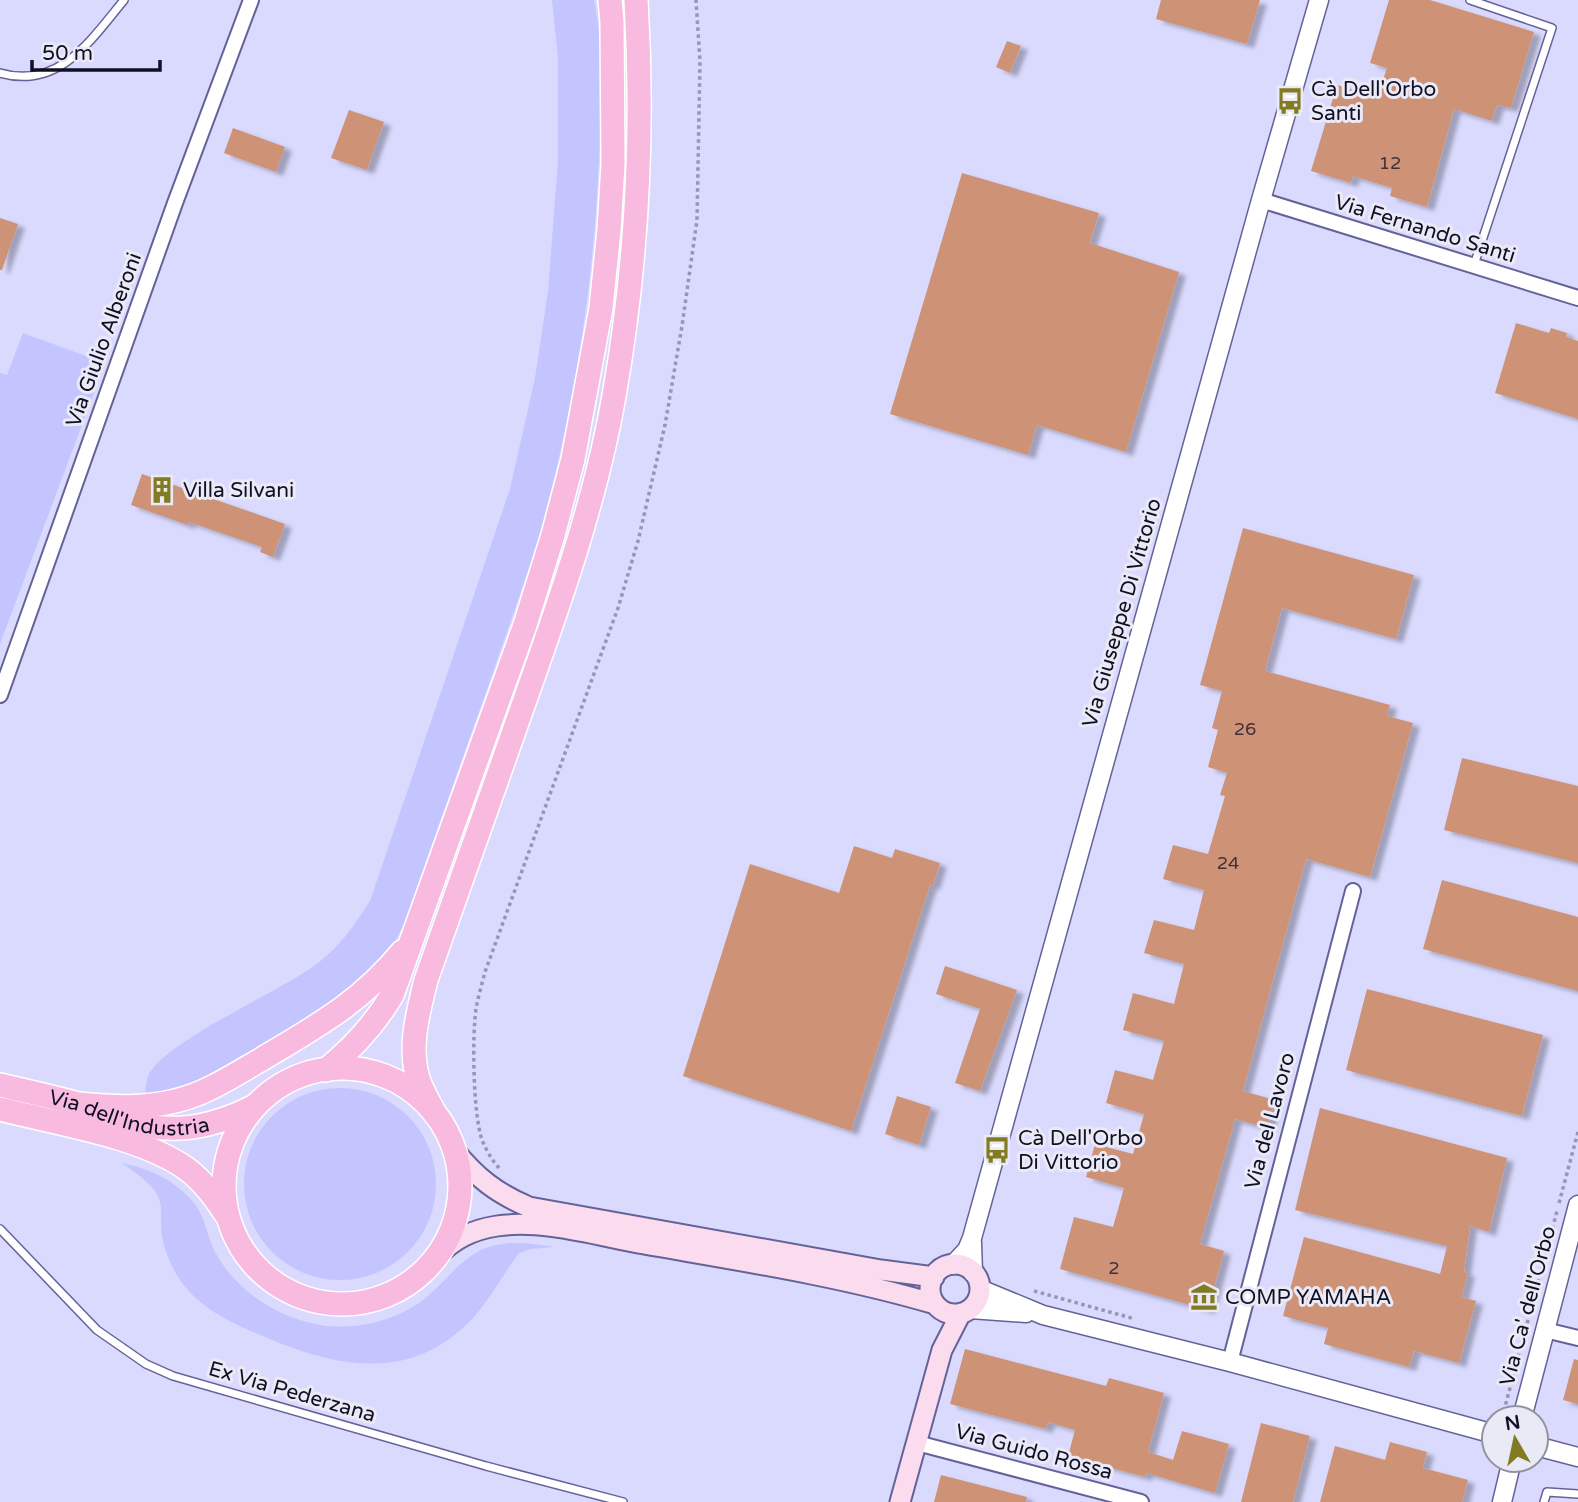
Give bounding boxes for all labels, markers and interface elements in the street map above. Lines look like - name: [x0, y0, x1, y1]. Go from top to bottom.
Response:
- scale bar: [32, 28, 159, 72]
- text: 50 m: [42, 41, 93, 66]
- place label: Cà Dell'Orbo Santi: [1311, 77, 1436, 126]
- bus stop icon: Cà Dell'Orbo Santi: [1275, 86, 1305, 116]
- house number: 12: [1379, 152, 1401, 174]
- street label: Via Fernando Santi: [1331, 190, 1519, 268]
- street label: Via Giulio Alberoni: [61, 249, 147, 431]
- building icon: Villa Silvani: [147, 475, 177, 505]
- place label: Villa Silvani: [183, 478, 294, 503]
- street label: Via Giuseppe Di Vittorio: [1077, 496, 1167, 730]
- house number: 26: [1234, 718, 1256, 740]
- house number: 24: [1217, 852, 1239, 874]
- street label: Via del Lavoro: [1240, 1050, 1300, 1192]
- street label: Via dell'Industria: [46, 1084, 212, 1141]
- place label: Cà Dell'Orbo Di Vittorio: [1018, 1126, 1143, 1175]
- bus stop icon: Cà Dell'Orbo Di Vittorio: [982, 1135, 1012, 1165]
- street label: Via Ca' dell'Orbo: [1495, 1223, 1561, 1389]
- house number: 2: [1108, 1257, 1120, 1279]
- museum icon: COMP YAMAHA: [1189, 1282, 1219, 1312]
- place label: COMP YAMAHA: [1225, 1285, 1391, 1310]
- street label: Ex Via Pederzana: [205, 1356, 379, 1428]
- north arrow: [1480, 1404, 1550, 1474]
- text: N: [1503, 1411, 1522, 1435]
- street label: Via Guido Rossa: [953, 1419, 1115, 1485]

